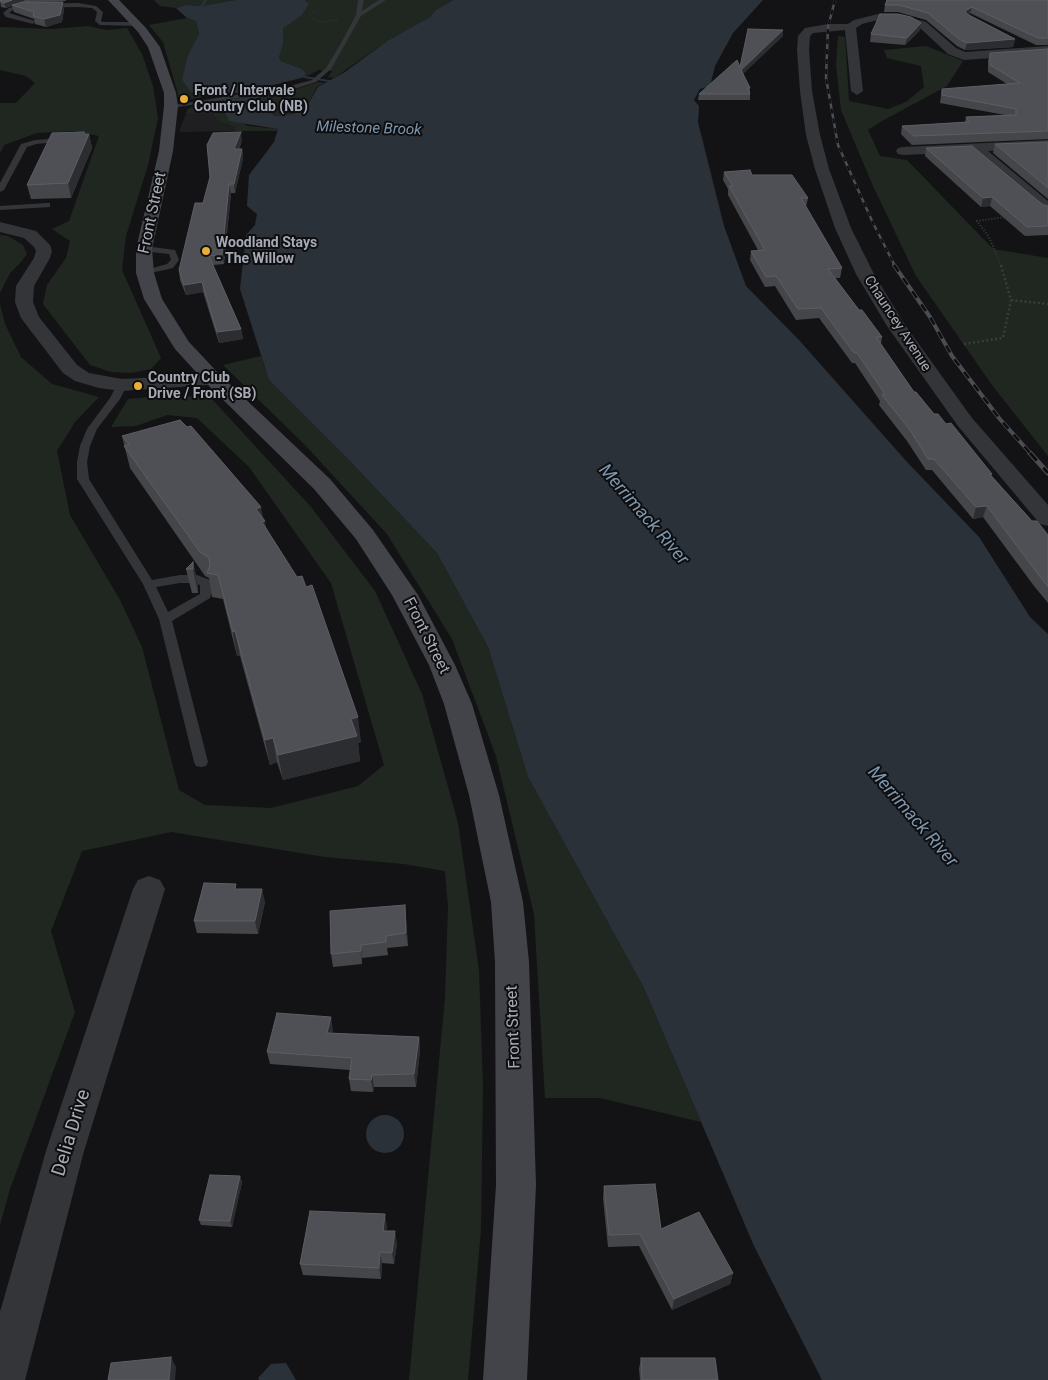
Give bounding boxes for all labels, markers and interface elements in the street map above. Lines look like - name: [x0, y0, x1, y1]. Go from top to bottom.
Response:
- place label: Front / Intervale Country Club (NB): [194, 83, 308, 115]
- marker: Front / Intervale Country Club (NB): [178, 93, 190, 105]
- water label: Milestone Brook: [316, 118, 422, 140]
- street label: Front Street: [135, 170, 171, 256]
- place label: Woodland Stays - The Willow: [216, 235, 317, 268]
- marker: Woodland Stays - The Willow: [200, 245, 212, 257]
- street label: Chauncey Avenue: [860, 273, 934, 375]
- place label: Country Club Drive / Front (SB): [148, 370, 256, 402]
- marker: Country Club Drive / Front (SB): [132, 380, 144, 392]
- water label: Merrimack River: [593, 460, 693, 570]
- street label: Front Street: [399, 595, 453, 677]
- water label: Merrimack River: [862, 762, 962, 872]
- street label: Front Street: [503, 985, 525, 1069]
- street label: Delia Drive: [48, 1087, 96, 1179]

